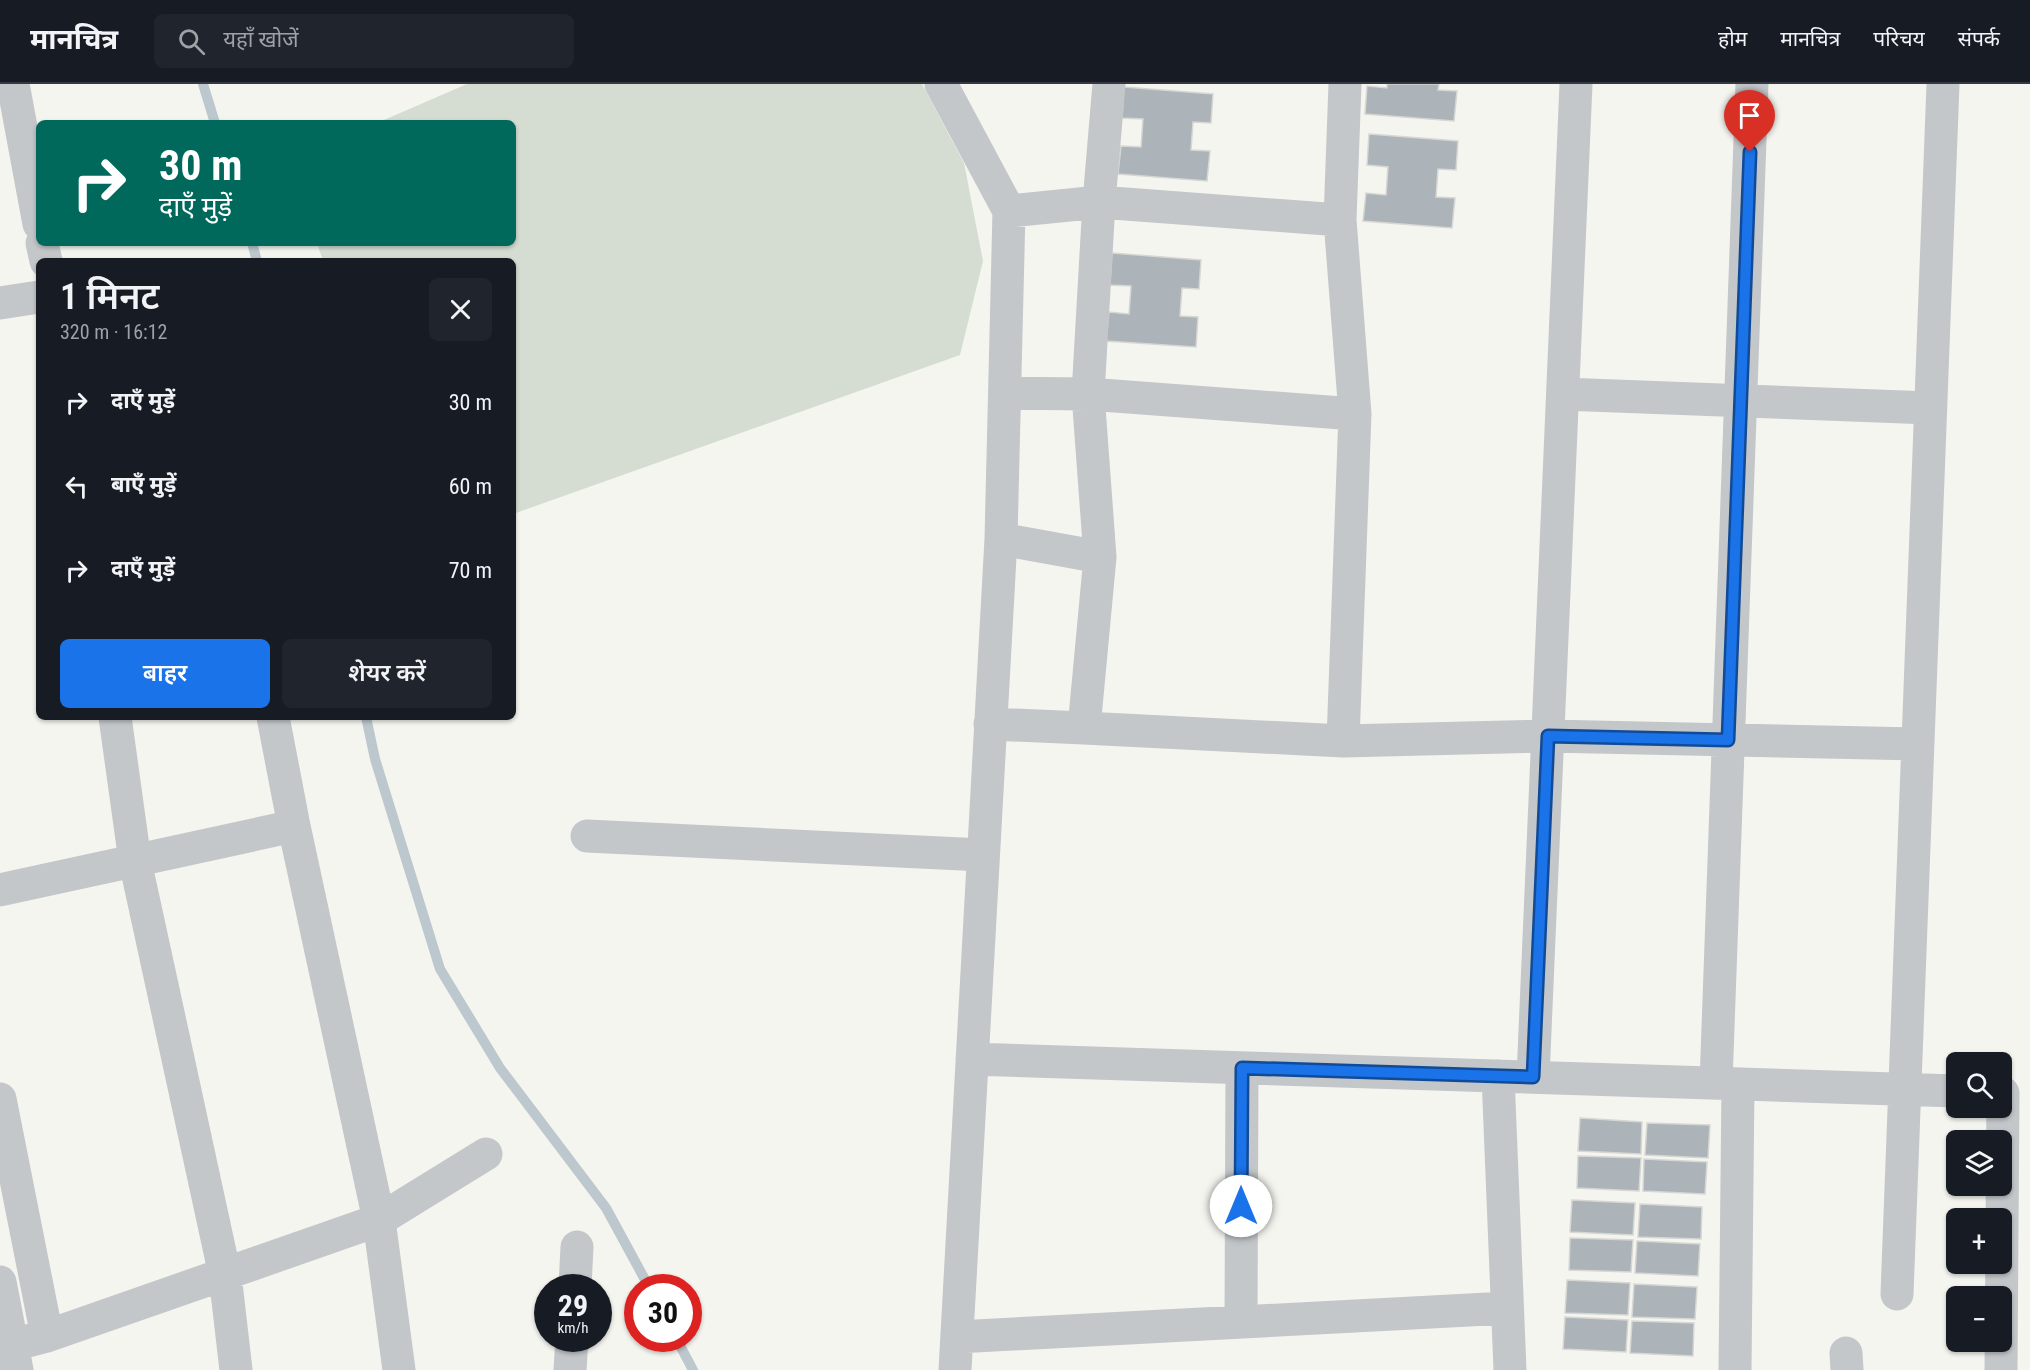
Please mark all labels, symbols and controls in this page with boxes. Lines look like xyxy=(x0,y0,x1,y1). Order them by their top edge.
search box xyxy=(154,14,574,68)
text: मानचित्र xyxy=(30,23,118,56)
icon: search xyxy=(175,25,208,58)
text: यहाँ खोजें xyxy=(223,27,298,52)
text: होम xyxy=(1718,27,1747,51)
text: मानचित्र xyxy=(1780,27,1840,51)
text: परिचय xyxy=(1873,27,1925,51)
text: संपर्क xyxy=(1958,27,2000,51)
pin xyxy=(1724,90,1775,152)
icon: arrive xyxy=(1733,99,1766,132)
text: 30 m xyxy=(159,141,242,190)
icon: right xyxy=(60,144,138,222)
text: दाएँ मुड़ें xyxy=(159,191,232,223)
text: 1 मिनट xyxy=(60,276,159,318)
button: close xyxy=(429,278,492,341)
text: 320 m · 16:12 xyxy=(60,320,167,344)
icon: right xyxy=(60,386,93,419)
text: दाएँ मुड़ें xyxy=(111,388,175,413)
text: 30 m xyxy=(449,390,492,415)
icon: left xyxy=(60,470,93,503)
text: बाएँ मुड़ें xyxy=(111,472,176,497)
text: 60 m xyxy=(449,474,492,499)
icon: right xyxy=(60,554,93,587)
text: दाएँ मुड़ें xyxy=(111,556,175,581)
text: 70 m xyxy=(449,558,492,583)
button: बाहर xyxy=(60,639,270,708)
button: शेयर करें xyxy=(282,639,492,708)
map controls xyxy=(1946,1052,2012,1352)
button: search xyxy=(1946,1052,2012,1118)
button: layers xyxy=(1946,1130,2012,1196)
position arrow xyxy=(1209,1174,1273,1238)
button: + xyxy=(1946,1208,2012,1274)
speed limit sign: 30 xyxy=(624,1274,702,1352)
button: − xyxy=(1946,1286,2012,1352)
text: 29 xyxy=(558,1288,588,1323)
text: km/h xyxy=(558,1319,588,1337)

